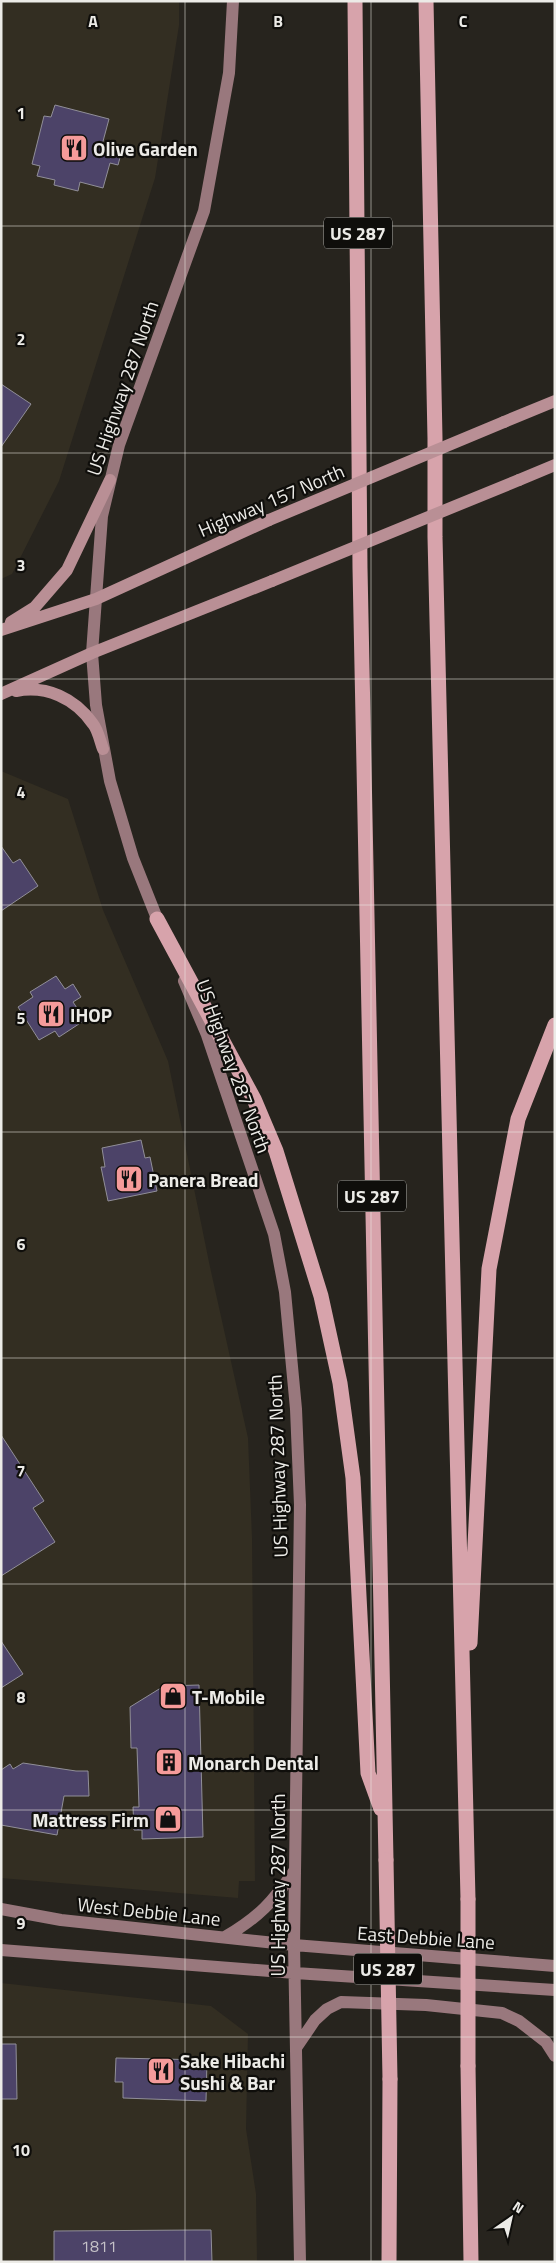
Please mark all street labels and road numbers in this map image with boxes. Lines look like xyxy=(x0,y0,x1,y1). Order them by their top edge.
road number: US 287 xyxy=(324,218,392,248)
street label: US Highway 287 North xyxy=(78,297,166,479)
street label: Highway 157 North xyxy=(193,456,349,544)
street label: US Highway 287 North xyxy=(189,975,279,1157)
road number: US 287 xyxy=(338,1180,406,1212)
street label: US Highway 287 North xyxy=(259,1374,295,1558)
street label: US Highway 287 North xyxy=(263,1793,292,1977)
street label: West Debbie Lane xyxy=(76,1889,222,1933)
street label: East Debbie Lane xyxy=(356,1918,496,1956)
road number: US 287 xyxy=(354,1954,422,1985)

